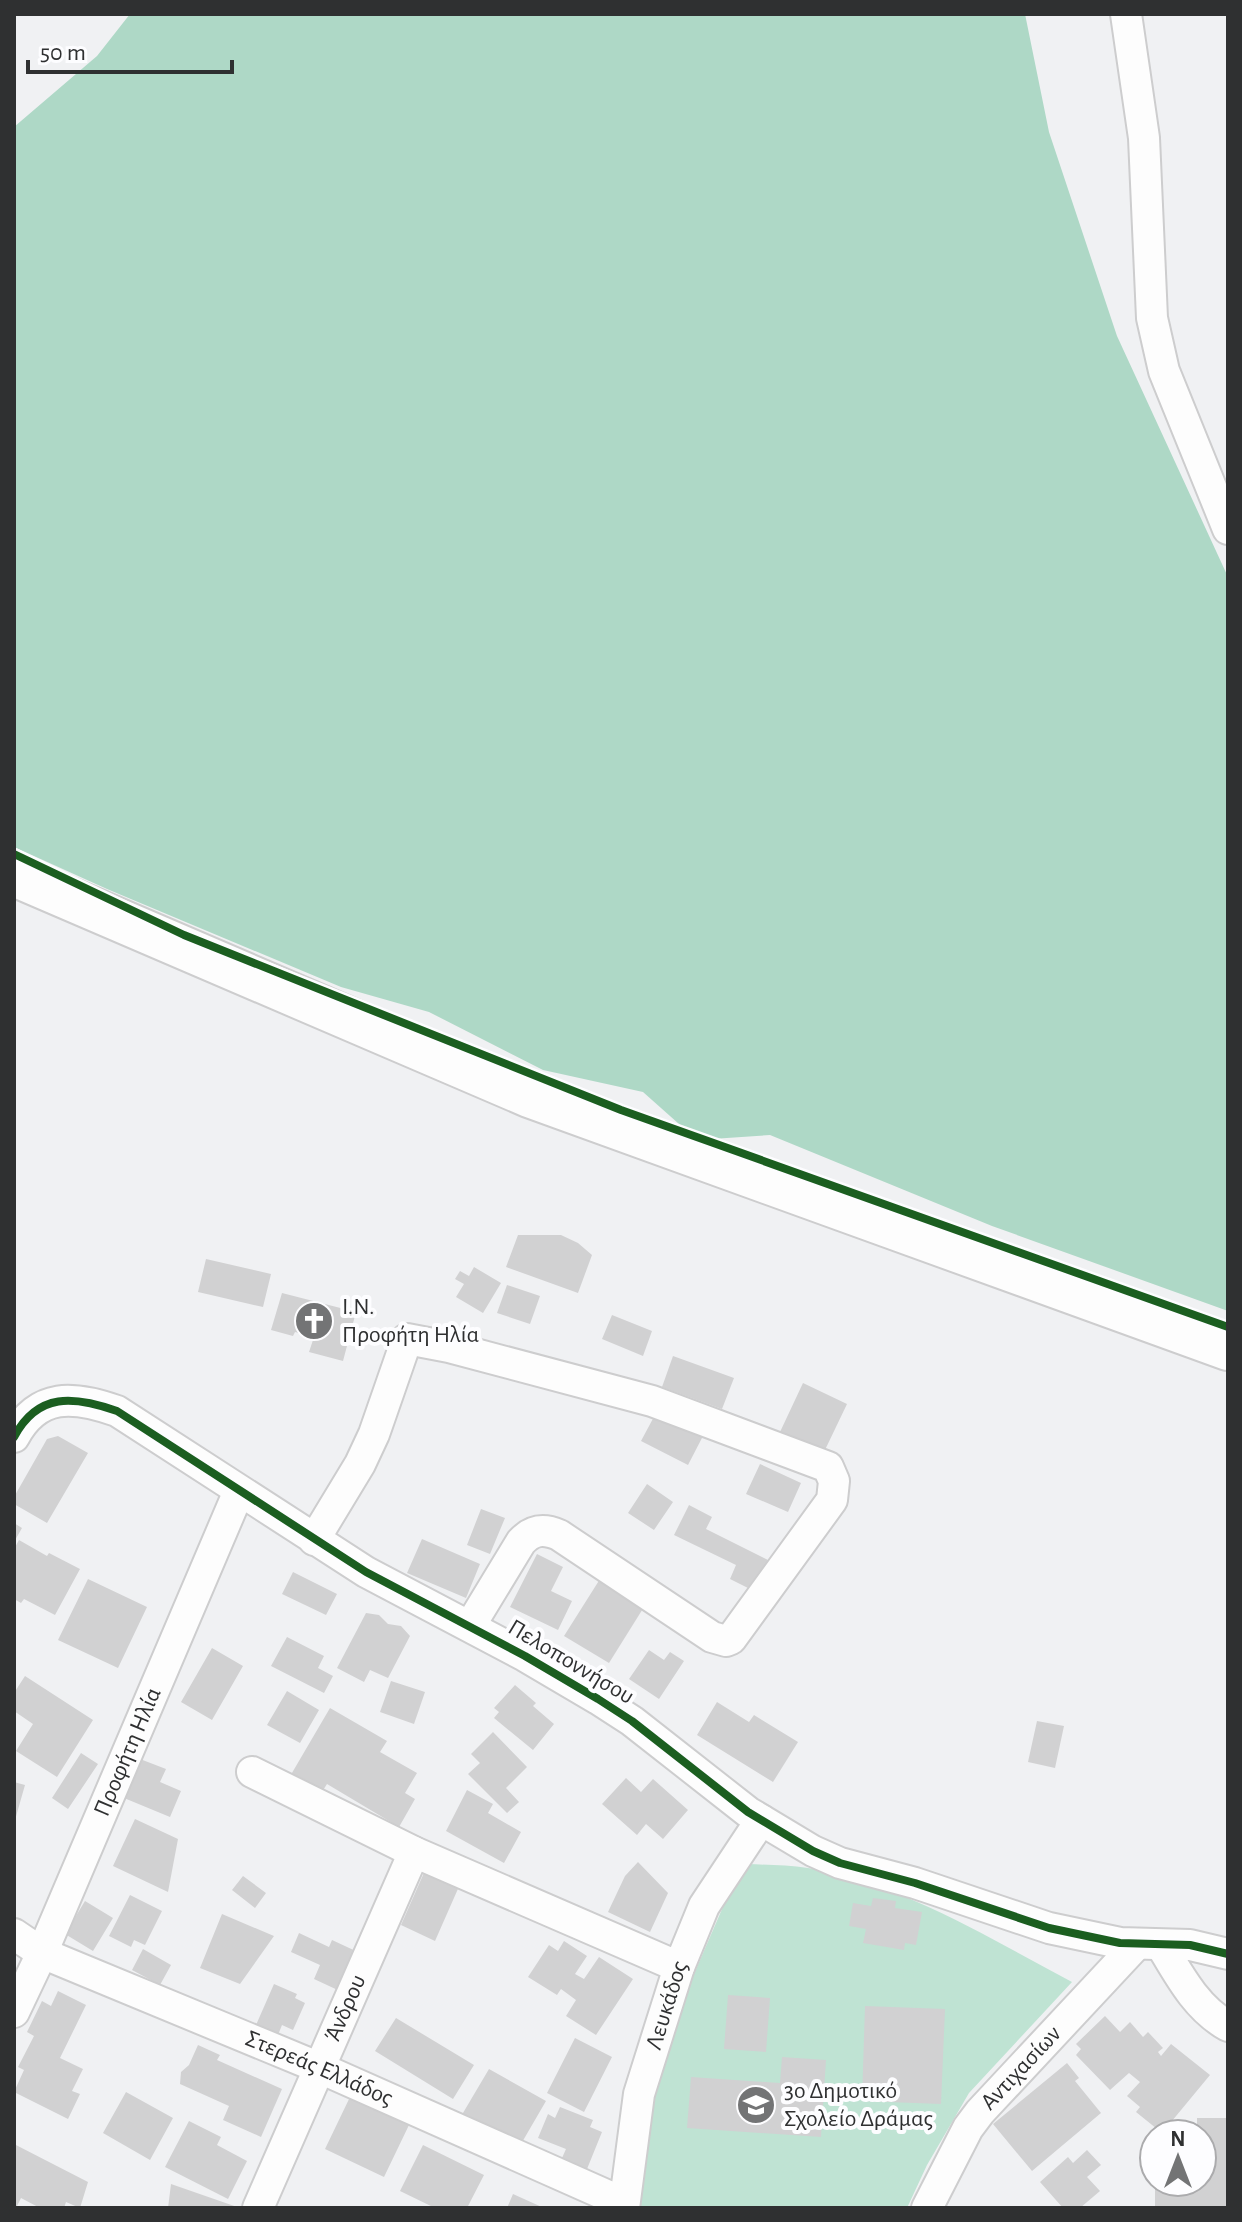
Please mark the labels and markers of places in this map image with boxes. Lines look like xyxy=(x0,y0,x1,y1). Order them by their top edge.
place label: Ι.Ν. Προφήτη Ηλία xyxy=(342,1295,479,1347)
church icon: Ι.Ν. Προφήτη Ηλία xyxy=(293,1300,335,1342)
place label: 3ο Δημοτικό Σχολείο Δράμας xyxy=(784,2079,933,2131)
school or university icon: 3ο Δημοτικό Σχολείο Δράμας xyxy=(735,2084,777,2126)

